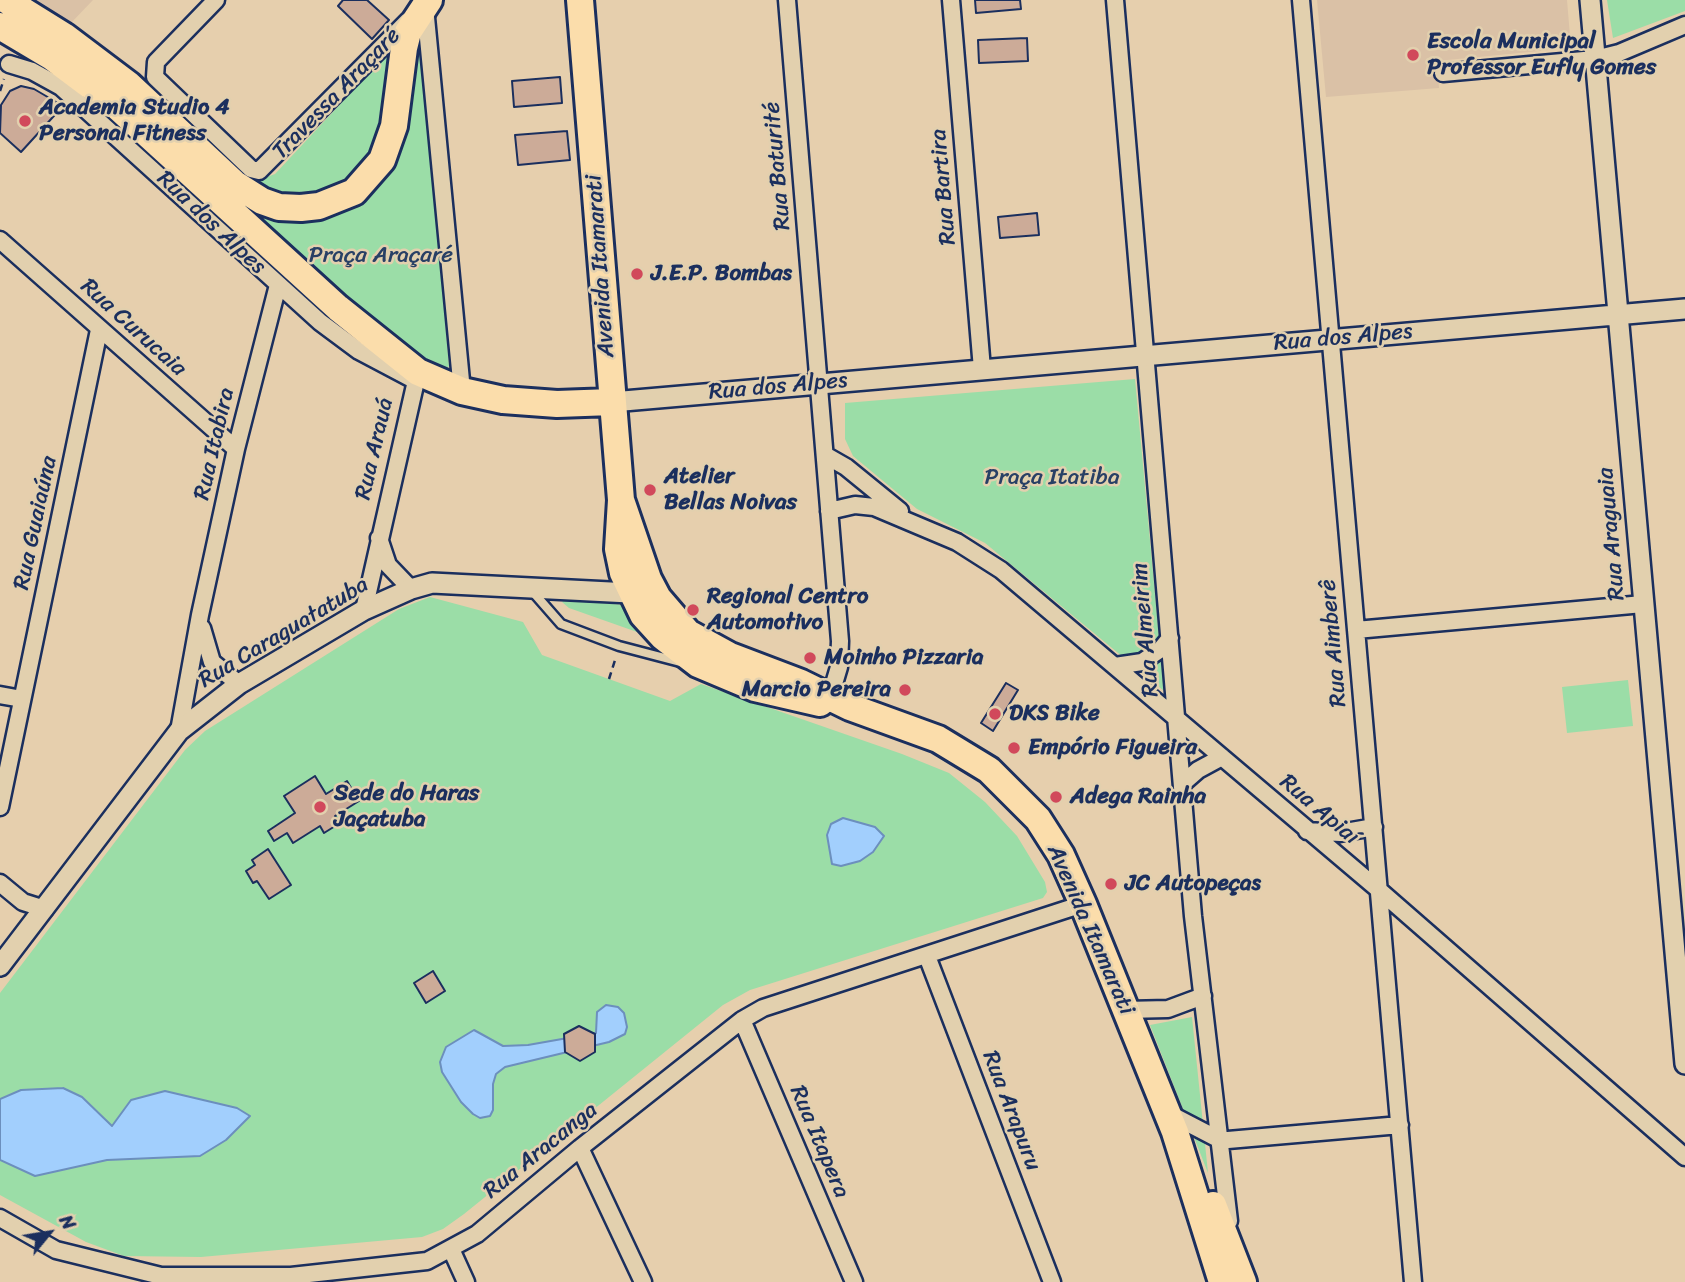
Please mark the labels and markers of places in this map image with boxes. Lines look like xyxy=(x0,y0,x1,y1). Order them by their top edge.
place label: Escola Municipal Professor Eufly Gomes xyxy=(1427,28,1656,82)
marker: Escola Municipal Professor Eufly Gomes xyxy=(1405,47,1421,63)
place label: Academia Studio 4 Personal Fitness xyxy=(39,94,230,148)
marker: Academia Studio 4 Personal Fitness xyxy=(17,113,33,129)
place label: J.E.P. Bombas xyxy=(651,260,792,288)
marker: J.E.P. Bombas xyxy=(629,266,645,282)
place label: Atelier Bellas Noivas xyxy=(664,463,797,517)
marker: Atelier Bellas Noivas xyxy=(642,482,658,498)
place label: Regional Centro Automotivo xyxy=(707,583,868,637)
marker: Regional Centro Automotivo xyxy=(685,602,701,618)
place label: Moinho Pizzaria xyxy=(824,644,984,672)
marker: Moinho Pizzaria xyxy=(802,650,818,666)
place label: Marcio Pereira xyxy=(742,676,891,704)
marker: Marcio Pereira xyxy=(897,682,913,698)
place label: DKS Bike xyxy=(1009,700,1100,728)
marker: DKS Bike xyxy=(987,706,1003,722)
place label: Empório Figueira xyxy=(1028,734,1197,762)
marker: Empório Figueira xyxy=(1006,740,1022,756)
place label: Sede do Haras Jaçatuba xyxy=(334,780,479,834)
place label: Adega Rainha xyxy=(1070,783,1206,811)
marker: Adega Rainha xyxy=(1048,789,1064,805)
marker: Sede do Haras Jaçatuba xyxy=(312,799,328,815)
place label: JC Autopeças xyxy=(1125,870,1261,898)
marker: JC Autopeças xyxy=(1103,876,1119,892)

